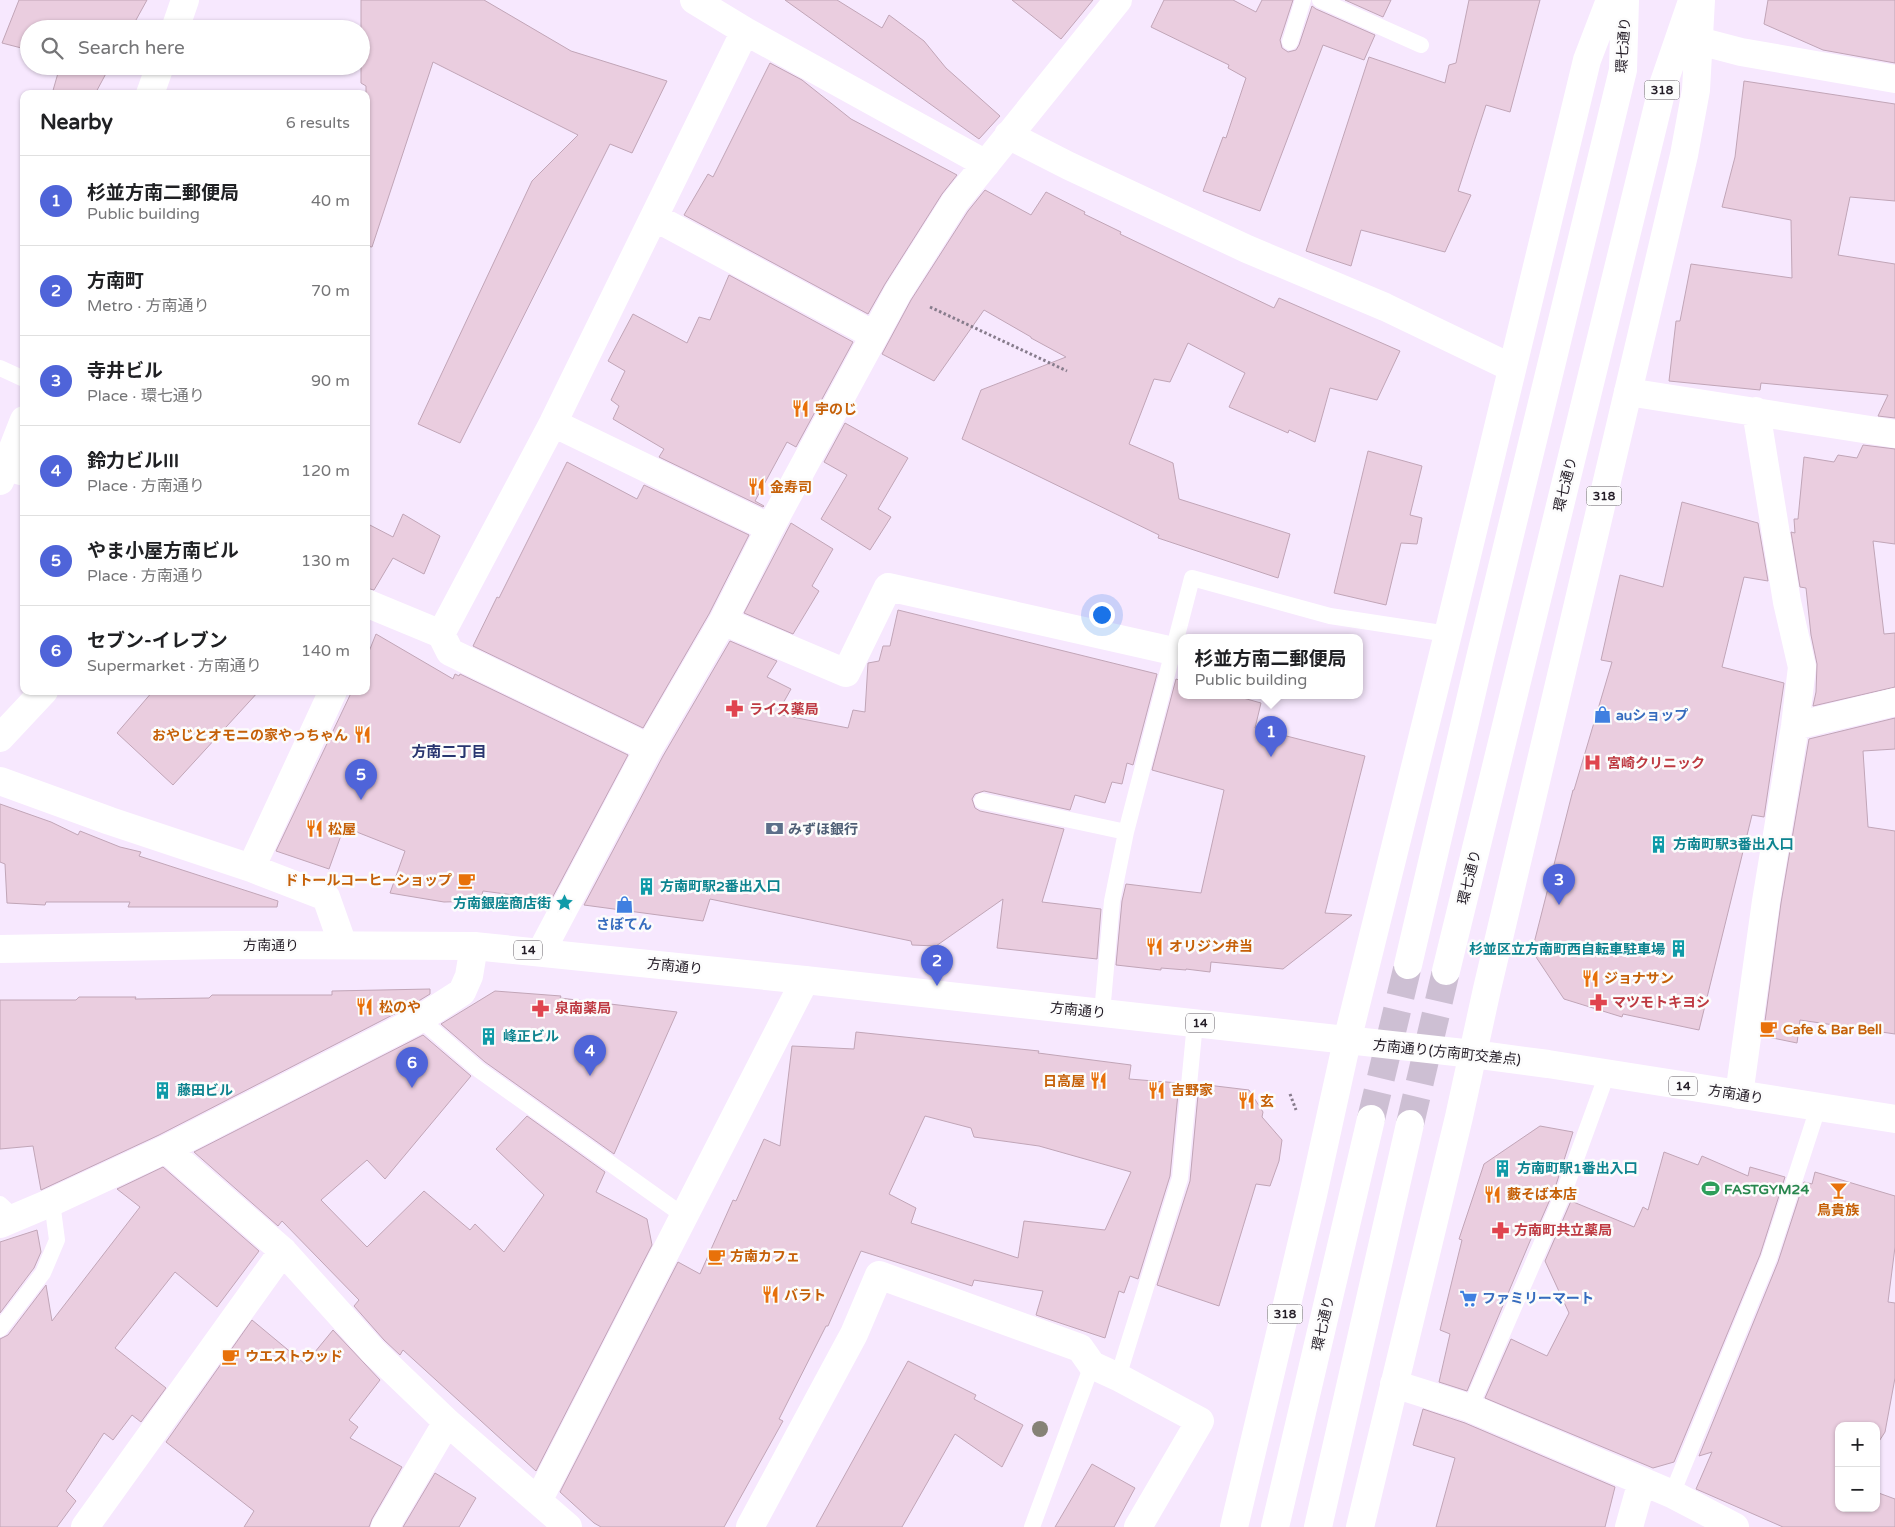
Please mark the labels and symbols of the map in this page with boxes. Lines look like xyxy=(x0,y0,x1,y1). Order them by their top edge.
street label: 環七通り xyxy=(1613,17,1634,74)
road number: 318 xyxy=(1644,80,1680,100)
restaurant icon: 宇のじ xyxy=(791,399,811,419)
place label: 宇のじ xyxy=(815,401,857,418)
street label: 環七通り xyxy=(1550,455,1581,513)
restaurant icon: 金寿司 xyxy=(746,477,766,497)
place label: 金寿司 xyxy=(770,479,812,496)
road number: 318 xyxy=(1586,486,1622,506)
your location xyxy=(1089,602,1115,628)
pharmacy icon: ライス薬局 xyxy=(725,699,745,719)
place label: ライス薬局 xyxy=(749,701,819,718)
shop icon: auショップ xyxy=(1592,705,1612,725)
place label: auショップ xyxy=(1616,707,1688,724)
pin: 1 xyxy=(1255,716,1287,757)
restaurant icon: おやじとオモニの家やっちゃん xyxy=(352,725,372,745)
place label: おやじとオモニの家やっちゃん xyxy=(152,727,348,744)
district label: 方南二丁目 xyxy=(411,743,487,761)
hospital icon: 宮崎クリニック xyxy=(1583,753,1603,773)
place label: 宮崎クリニック xyxy=(1607,755,1705,772)
pin: 5 xyxy=(345,759,377,800)
restaurant icon: 松屋 xyxy=(304,819,324,839)
bank icon: みずほ銀行 xyxy=(764,819,784,839)
place label: 松屋 xyxy=(328,821,356,838)
place label: みずほ銀行 xyxy=(788,821,858,838)
building icon: 方南町駅3番出入口 xyxy=(1649,834,1669,854)
place label: 方南町駅3番出入口 xyxy=(1673,836,1794,853)
street label: 環七通り xyxy=(1454,848,1485,906)
pin: 3 xyxy=(1543,864,1575,905)
cafe icon: ドトールコーヒーショップ xyxy=(456,870,476,890)
place label: ドトールコーヒーショップ xyxy=(285,872,452,889)
building icon: 方南町駅2番出入口 xyxy=(636,876,656,896)
place label: 方南町駅2番出入口 xyxy=(660,878,781,895)
place icon: 方南銀座商店街 xyxy=(555,893,575,913)
shop icon: さぼてん xyxy=(614,894,634,914)
place label: 方南銀座商店街 xyxy=(453,895,551,912)
place label: さぼてん xyxy=(596,916,652,933)
restaurant icon: オリジン弁当 xyxy=(1145,936,1165,956)
street label: 方南通り xyxy=(243,937,299,954)
place label: オリジン弁当 xyxy=(1169,938,1253,955)
building icon: 杉並区立方南町西自転車駐車場 xyxy=(1669,939,1689,959)
road number: 14 xyxy=(514,940,542,960)
place label: 杉並区立方南町西自転車駐車場 xyxy=(1469,941,1665,958)
pin: 2 xyxy=(921,945,953,986)
street label: 方南通り xyxy=(646,955,704,978)
restaurant icon: ジョナサン xyxy=(1580,968,1600,988)
place label: ジョナサン xyxy=(1604,970,1674,987)
pharmacy icon: マツモトキヨシ xyxy=(1588,992,1608,1012)
place label: マツモトキヨシ xyxy=(1612,994,1710,1011)
restaurant icon: 松のや xyxy=(355,997,375,1017)
pharmacy icon: 泉南薬局 xyxy=(531,998,551,1018)
place label: 松のや xyxy=(379,999,421,1016)
street label: 方南通り xyxy=(1049,999,1107,1022)
place label: 泉南薬局 xyxy=(555,1000,611,1017)
road number: 14 xyxy=(1186,1014,1214,1032)
cafe icon: Cafe & Bar Bell xyxy=(1759,1019,1779,1039)
place label: Cafe & Bar Bell xyxy=(1783,1021,1882,1038)
building icon: 峰正ビル xyxy=(479,1026,499,1046)
place label: 峰正ビル xyxy=(503,1028,559,1045)
pin: 4 xyxy=(574,1035,606,1076)
street label: 方南通り(方南町交差点) xyxy=(1372,1036,1522,1069)
pin: 6 xyxy=(396,1047,428,1088)
restaurant icon: 日高屋 xyxy=(1089,1071,1109,1091)
place label: 日高屋 xyxy=(1043,1073,1085,1090)
road number: 14 xyxy=(1669,1076,1697,1096)
building icon: 藤田ビル xyxy=(153,1080,173,1100)
restaurant icon: 吉野家 xyxy=(1147,1080,1167,1100)
place label: 藤田ビル xyxy=(177,1082,233,1099)
place label: 吉野家 xyxy=(1171,1082,1213,1099)
street label: 方南通り xyxy=(1707,1082,1765,1107)
restaurant icon: 玄 xyxy=(1236,1091,1256,1111)
place label: 玄 xyxy=(1260,1093,1274,1110)
building icon: 方南町駅1番出入口 xyxy=(1493,1158,1513,1178)
place label: 方南町駅1番出入口 xyxy=(1517,1160,1638,1177)
sports icon: FASTGYM24 xyxy=(1700,1179,1720,1199)
bar icon: 鳥貴族 xyxy=(1828,1180,1848,1200)
place label: FASTGYM24 xyxy=(1724,1181,1809,1198)
restaurant icon: 藪そば本店 xyxy=(1483,1184,1503,1204)
place label: 藪そば本店 xyxy=(1507,1186,1577,1203)
place label: 鳥貴族 xyxy=(1817,1202,1860,1219)
pharmacy icon: 方南町共立薬局 xyxy=(1490,1220,1510,1240)
place label: 方南町共立薬局 xyxy=(1514,1222,1612,1239)
cafe icon: 方南カフェ xyxy=(706,1246,726,1266)
place label: 方南カフェ xyxy=(730,1248,800,1265)
restaurant icon: バラト xyxy=(760,1285,780,1305)
place label: バラト xyxy=(784,1287,826,1304)
supermarket icon: ファミリーマート xyxy=(1458,1288,1478,1308)
place label: ファミリーマート xyxy=(1482,1290,1594,1307)
street label: 環七通り xyxy=(1309,1294,1338,1352)
road number: 318 xyxy=(1268,1305,1302,1324)
cafe icon: ウエストウッド xyxy=(221,1346,241,1366)
place label: ウエストウッド xyxy=(245,1348,343,1365)

